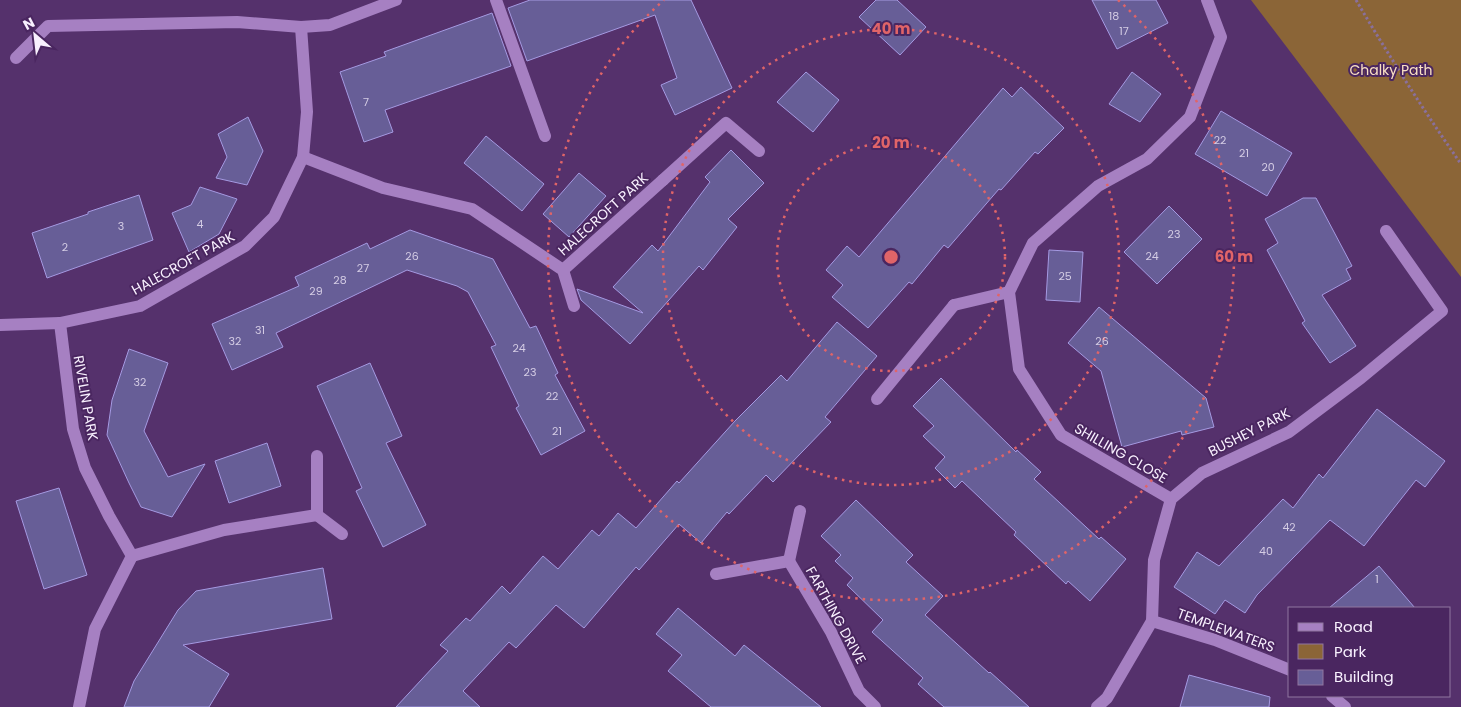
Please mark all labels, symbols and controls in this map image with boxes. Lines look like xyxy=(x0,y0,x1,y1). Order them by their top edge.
house number: 18 xyxy=(1109,8,1119,24)
north arrow xyxy=(10,10,60,60)
text: N xyxy=(20,12,38,35)
text: 40 m xyxy=(871,18,911,39)
house number: 17 xyxy=(1119,23,1129,39)
park label: Chalky Path xyxy=(1349,60,1433,80)
house number: 7 xyxy=(363,94,369,110)
text: 20 m xyxy=(872,132,910,153)
house number: 22 xyxy=(1214,132,1226,148)
house number: 21 xyxy=(1239,145,1249,161)
house number: 20 xyxy=(1261,159,1275,175)
street label: HALECROFT PARK xyxy=(553,168,653,260)
house number: 4 xyxy=(197,216,204,232)
house number: 3 xyxy=(118,218,124,234)
street label: HALECROFT PARK xyxy=(128,226,239,300)
house number: 23 xyxy=(1168,226,1180,242)
house number: 2 xyxy=(62,239,68,255)
text: 60 m xyxy=(1215,246,1253,267)
house number: 26 xyxy=(405,248,419,264)
centre of rings xyxy=(882,248,900,266)
house number: 24 xyxy=(1145,248,1159,264)
house number: 27 xyxy=(357,260,369,276)
house number: 25 xyxy=(1058,268,1072,284)
house number: 28 xyxy=(333,272,347,288)
house number: 29 xyxy=(309,283,323,299)
house number: 31 xyxy=(255,322,265,338)
house number: 32 xyxy=(229,333,241,349)
house number: 26 xyxy=(1095,333,1109,349)
house number: 24 xyxy=(512,340,526,356)
street label: RIVELIN PARK xyxy=(69,354,103,443)
house number: 23 xyxy=(524,364,536,380)
house number: 32 xyxy=(134,374,146,390)
house number: 22 xyxy=(546,388,558,404)
street label: BUSHEY PARK xyxy=(1205,403,1294,461)
street label: SHILLING CLOSE xyxy=(1071,418,1171,488)
house number: 21 xyxy=(552,423,562,439)
house number: 42 xyxy=(1282,519,1296,535)
house number: 40 xyxy=(1259,543,1273,559)
street label: FARTHING DRIVE xyxy=(801,563,871,667)
house number: 1 xyxy=(1375,571,1379,587)
street label: TEMPLEWATERS xyxy=(1174,603,1278,657)
legend xyxy=(1288,607,1451,697)
text: Road xyxy=(1334,616,1373,637)
text: Park xyxy=(1334,641,1366,662)
text: Building xyxy=(1334,666,1394,687)

